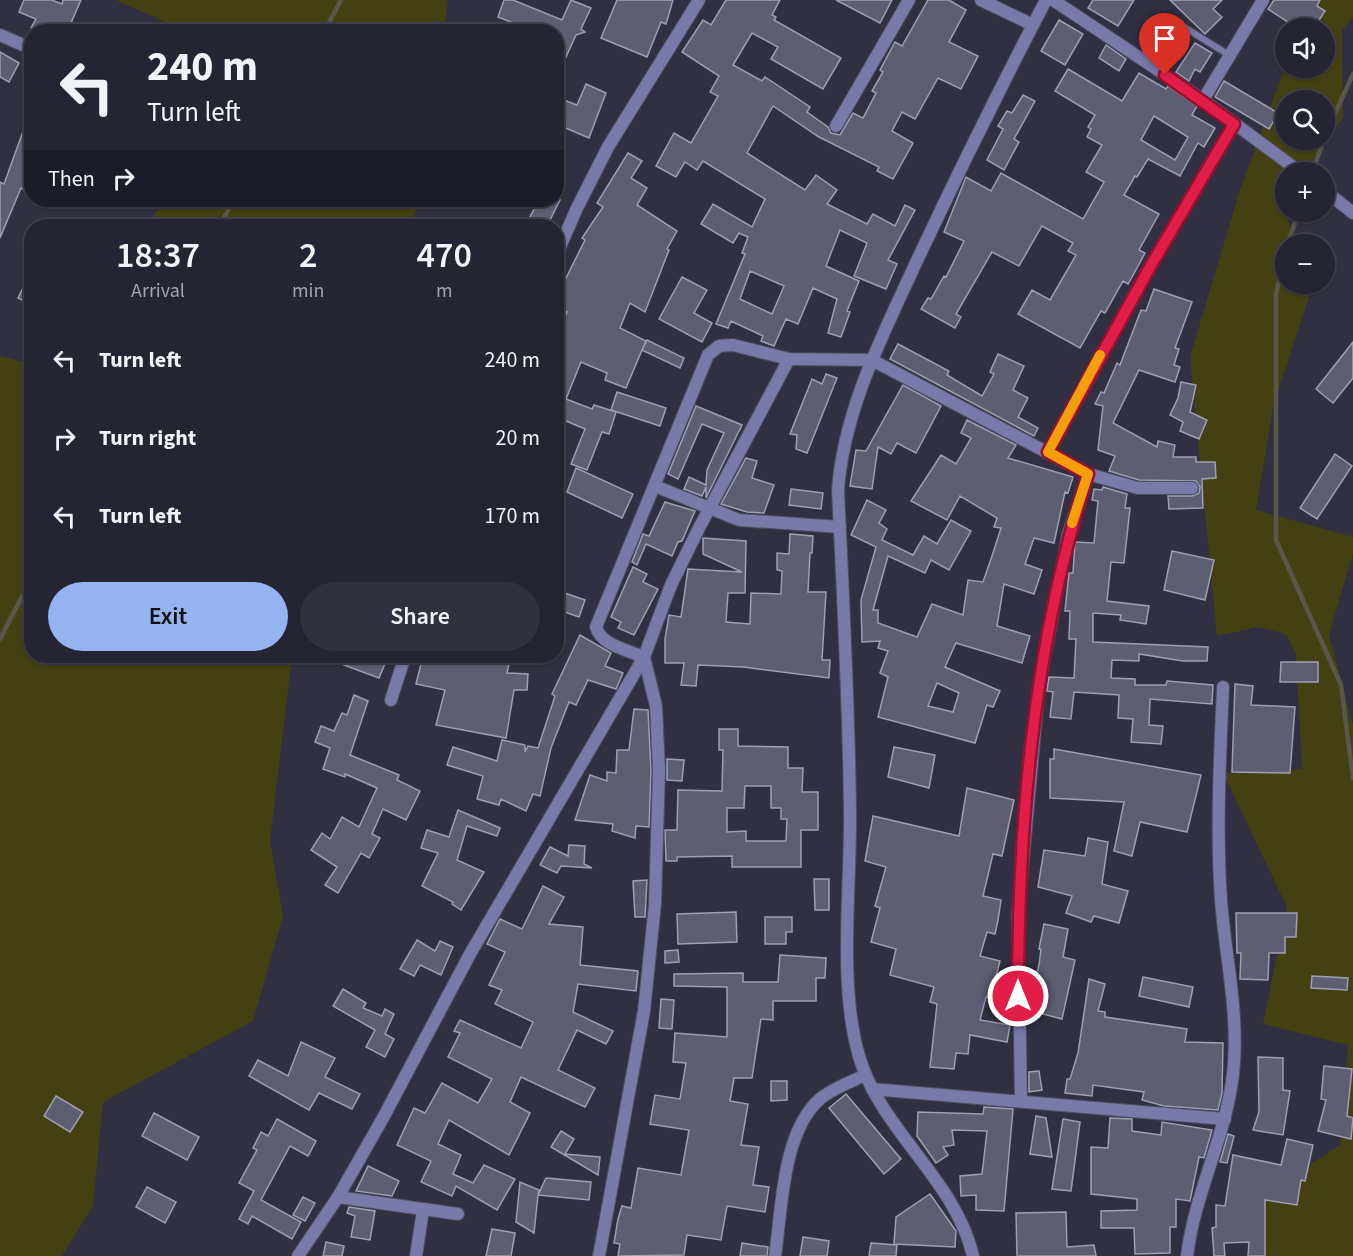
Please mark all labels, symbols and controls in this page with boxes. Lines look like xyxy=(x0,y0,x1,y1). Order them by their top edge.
pin xyxy=(1139,13,1190,75)
map controls xyxy=(1275,18,1335,294)
button: sound xyxy=(1275,18,1335,78)
icon: arrive xyxy=(1148,22,1181,55)
text: 240 m xyxy=(147,37,258,97)
icon: left xyxy=(48,48,126,126)
button: search xyxy=(1275,90,1335,150)
text: Turn left xyxy=(147,93,241,132)
icon: right xyxy=(107,162,140,195)
button: + xyxy=(1275,162,1335,222)
text: Then xyxy=(48,163,95,195)
text: 18:37 xyxy=(116,230,200,281)
text: 2 xyxy=(299,230,317,281)
text: 470 xyxy=(416,230,472,281)
button: − xyxy=(1275,234,1335,294)
text: Arrival xyxy=(131,277,185,305)
text: min xyxy=(292,277,324,305)
text: m xyxy=(436,277,452,305)
icon: left xyxy=(48,344,81,377)
text: Turn left xyxy=(99,344,181,376)
text: 240 m xyxy=(485,344,540,376)
icon: right xyxy=(48,422,81,455)
text: Turn right xyxy=(99,422,196,454)
text: 20 m xyxy=(495,422,540,454)
icon: left xyxy=(48,500,81,533)
text: Turn left xyxy=(99,500,181,532)
text: 170 m xyxy=(485,500,540,532)
button: Exit xyxy=(48,582,288,651)
button: Share xyxy=(300,582,540,651)
position arrow xyxy=(986,964,1050,1028)

